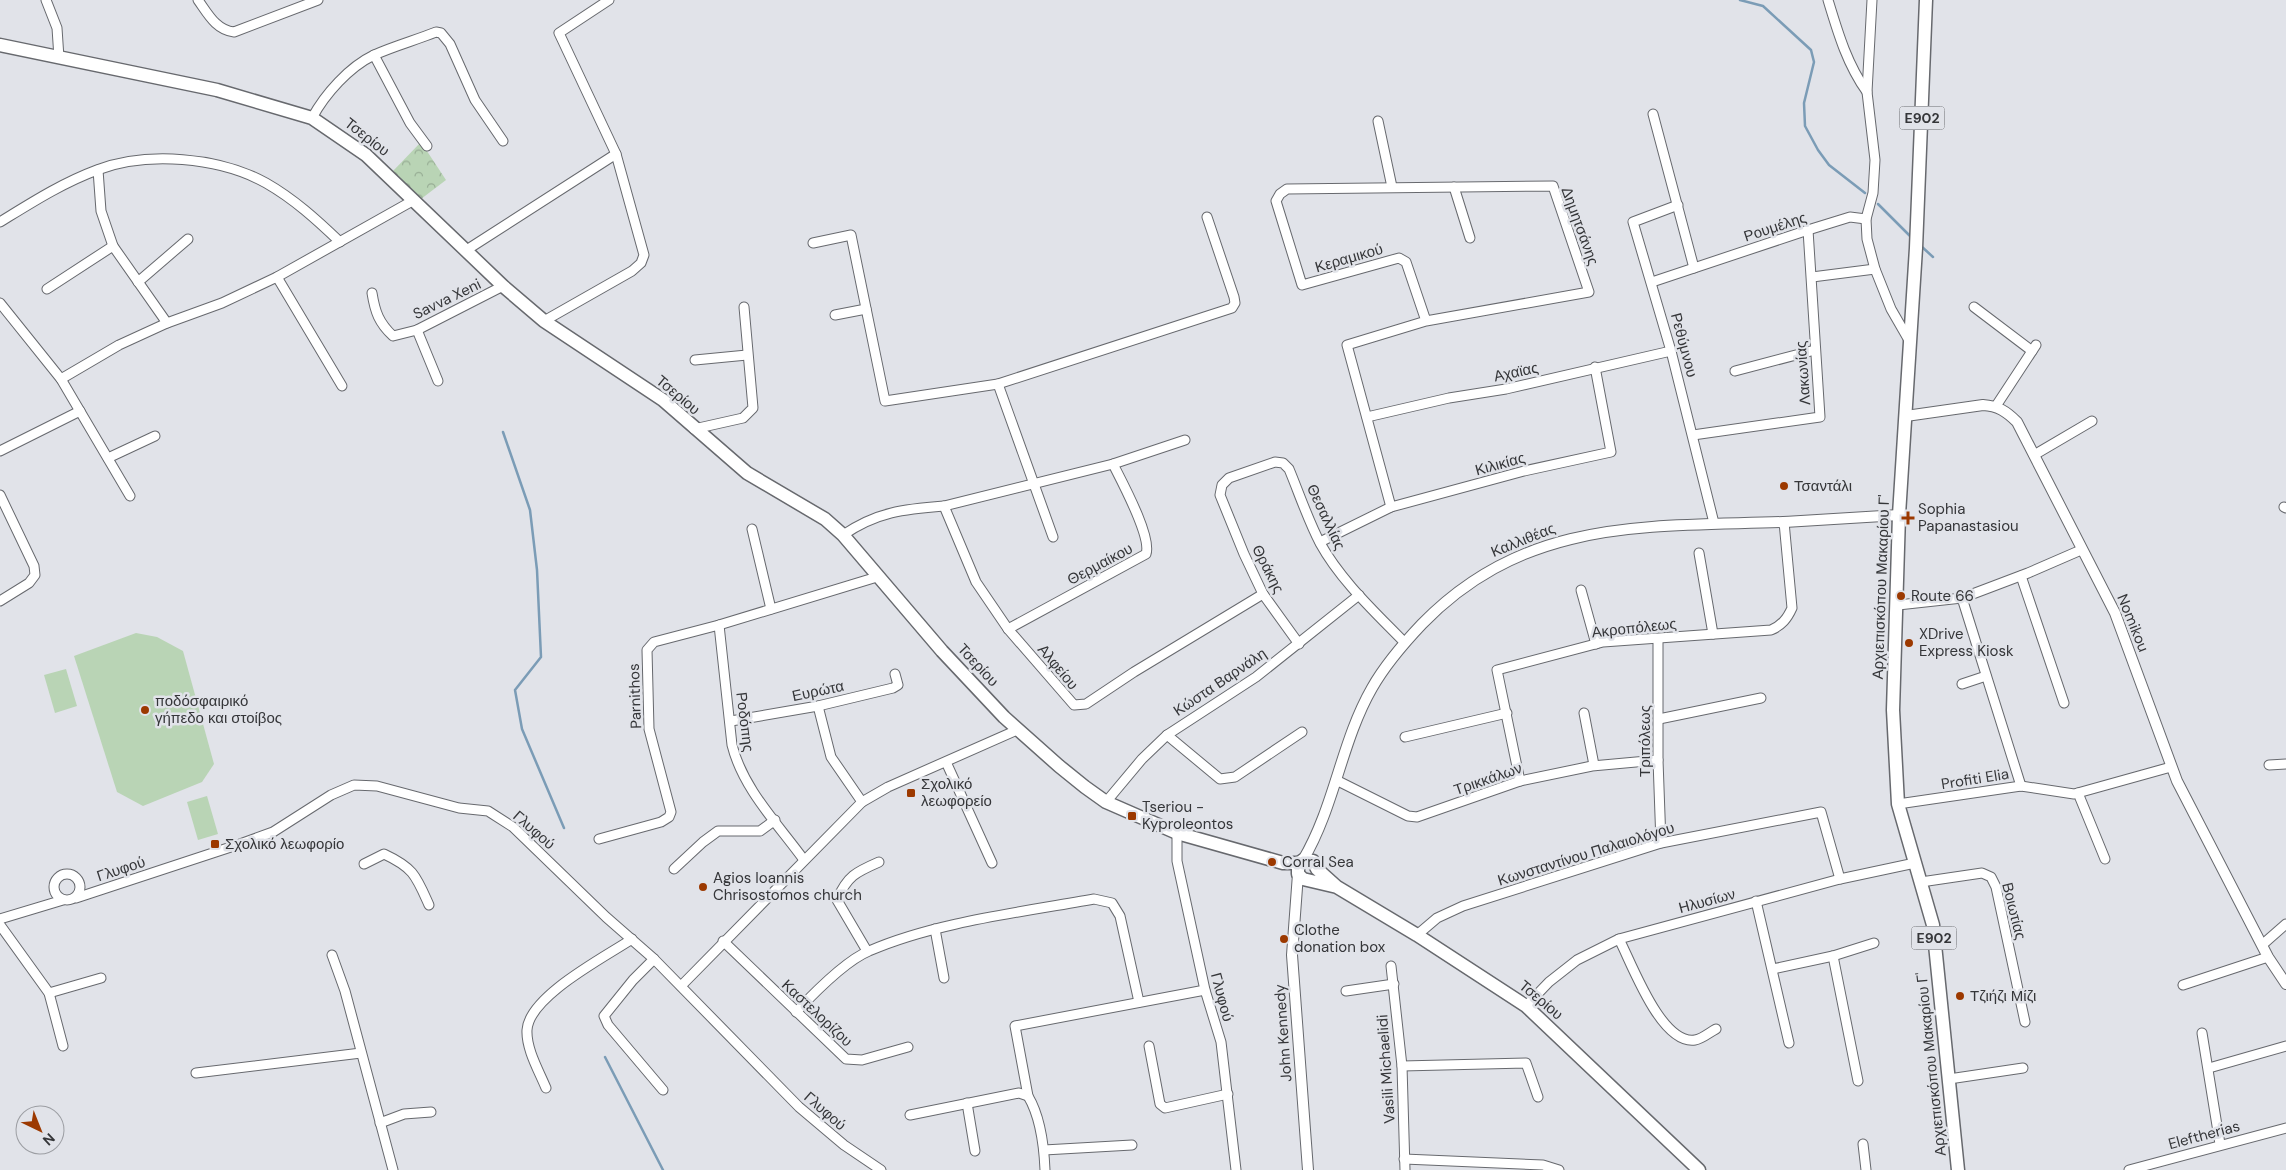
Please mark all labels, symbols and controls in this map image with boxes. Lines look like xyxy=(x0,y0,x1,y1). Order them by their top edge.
road number: E902 xyxy=(1900,106,1944,130)
street label: Τσερίου xyxy=(340,113,394,161)
street label: Δημητσάνης xyxy=(1557,184,1603,268)
street label: Ρουμέλης xyxy=(1741,207,1809,247)
street label: Κεραμικού xyxy=(1313,239,1385,277)
street label: Savva Xeni xyxy=(410,274,484,324)
street label: Ρεθύμνου xyxy=(1666,311,1702,379)
street label: Λακωνίας xyxy=(1791,340,1815,406)
street label: Αχαϊας xyxy=(1492,358,1540,386)
street label: Τσερίου xyxy=(652,371,704,419)
street label: Κιλικίας xyxy=(1473,448,1527,480)
place label: Τσαντάλι xyxy=(1794,476,1852,496)
marker: Τσαντάλι xyxy=(1778,480,1790,492)
street label: Θεσαλλίας xyxy=(1302,481,1350,553)
street label: Αρχιεπισκόπου Μακαρίου Γ' xyxy=(1868,494,1894,680)
place label: Sophia Papanastasiou xyxy=(1918,499,2019,536)
marker: Sophia Papanastasiou xyxy=(1902,512,1914,524)
street label: Καλλιθέας xyxy=(1488,518,1558,562)
street label: Θερμαίκου xyxy=(1064,538,1136,590)
street label: Θράκης xyxy=(1247,541,1289,597)
place label: Route 66 xyxy=(1911,586,1974,606)
marker: Route 66 xyxy=(1895,590,1907,602)
street label: Nomikou xyxy=(2112,591,2154,655)
street label: Ακροπόλεως xyxy=(1591,614,1677,642)
place label: XDrive Express Kiosk xyxy=(1919,624,2014,661)
marker: XDrive Express Kiosk xyxy=(1903,637,1915,649)
street label: Τσερίου xyxy=(953,639,1003,691)
street label: Αλφείου xyxy=(1033,640,1083,694)
street label: Κώστα Βαρνάλη xyxy=(1169,643,1271,721)
street label: Parnithos xyxy=(624,663,646,729)
street label: Ευρώτα xyxy=(790,676,846,706)
place label: ποδόσφαιρικό γήπεδο και στοίβος xyxy=(155,691,282,728)
street label: Ροδόπης xyxy=(731,691,759,753)
marker: ποδόσφαιρικό γήπεδο και στοίβος xyxy=(139,704,151,716)
street label: Τριπόλεως xyxy=(1635,705,1655,777)
street label: Τρικκάλων xyxy=(1451,758,1525,800)
street label: Profiti Elia xyxy=(1940,764,2010,794)
place label: Σχολικό λεωφορείο xyxy=(921,774,992,811)
marker: Σχολικό λεωφορείο xyxy=(905,787,917,799)
place label: Tseriou - Kyproleontos xyxy=(1142,797,1233,834)
street label: Γλυφού xyxy=(509,806,559,854)
marker: Tseriou - Kyproleontos xyxy=(1126,810,1138,822)
street label: Κωνσταντίνου Παλαιολόγου xyxy=(1495,818,1677,890)
place label: Σχολικό λεωφορίο xyxy=(225,834,344,854)
marker: Σχολικό λεωφορίο xyxy=(209,838,221,850)
street label: Γλυφού xyxy=(94,852,148,886)
place label: Corral Sea xyxy=(1282,852,1354,872)
marker: Corral Sea xyxy=(1266,856,1278,868)
place label: Agios Ioannis Chrisostomos church xyxy=(713,868,862,905)
street label: Βοιωτίας xyxy=(1997,880,2031,942)
marker: Agios Ioannis Chrisostomos church xyxy=(697,881,709,893)
street label: Ηλυσίων xyxy=(1676,884,1738,918)
place label: Clothe donation box xyxy=(1294,920,1386,957)
road number: E902 xyxy=(1912,926,1956,950)
marker: Clothe donation box xyxy=(1278,933,1290,945)
street label: Γλυφού xyxy=(1206,970,1238,1024)
street label: Αρχιεπισκόπου Μακαρίου Γ' xyxy=(1911,971,1951,1157)
street label: Καστελορίζου xyxy=(777,975,857,1051)
street label: Τσερίου xyxy=(1515,976,1567,1024)
street label: John Kennedy xyxy=(1270,983,1296,1083)
place label: Τζιήζι Μίζι xyxy=(1970,986,2036,1006)
marker: Τζιήζι Μίζι xyxy=(1954,990,1966,1002)
street label: Vasili Michaelidi xyxy=(1372,1014,1400,1124)
street label: Γλυφού xyxy=(800,1087,850,1135)
north arrow xyxy=(15,1105,65,1155)
street label: Eleftherias xyxy=(2166,1116,2242,1154)
text: N xyxy=(39,1129,59,1150)

